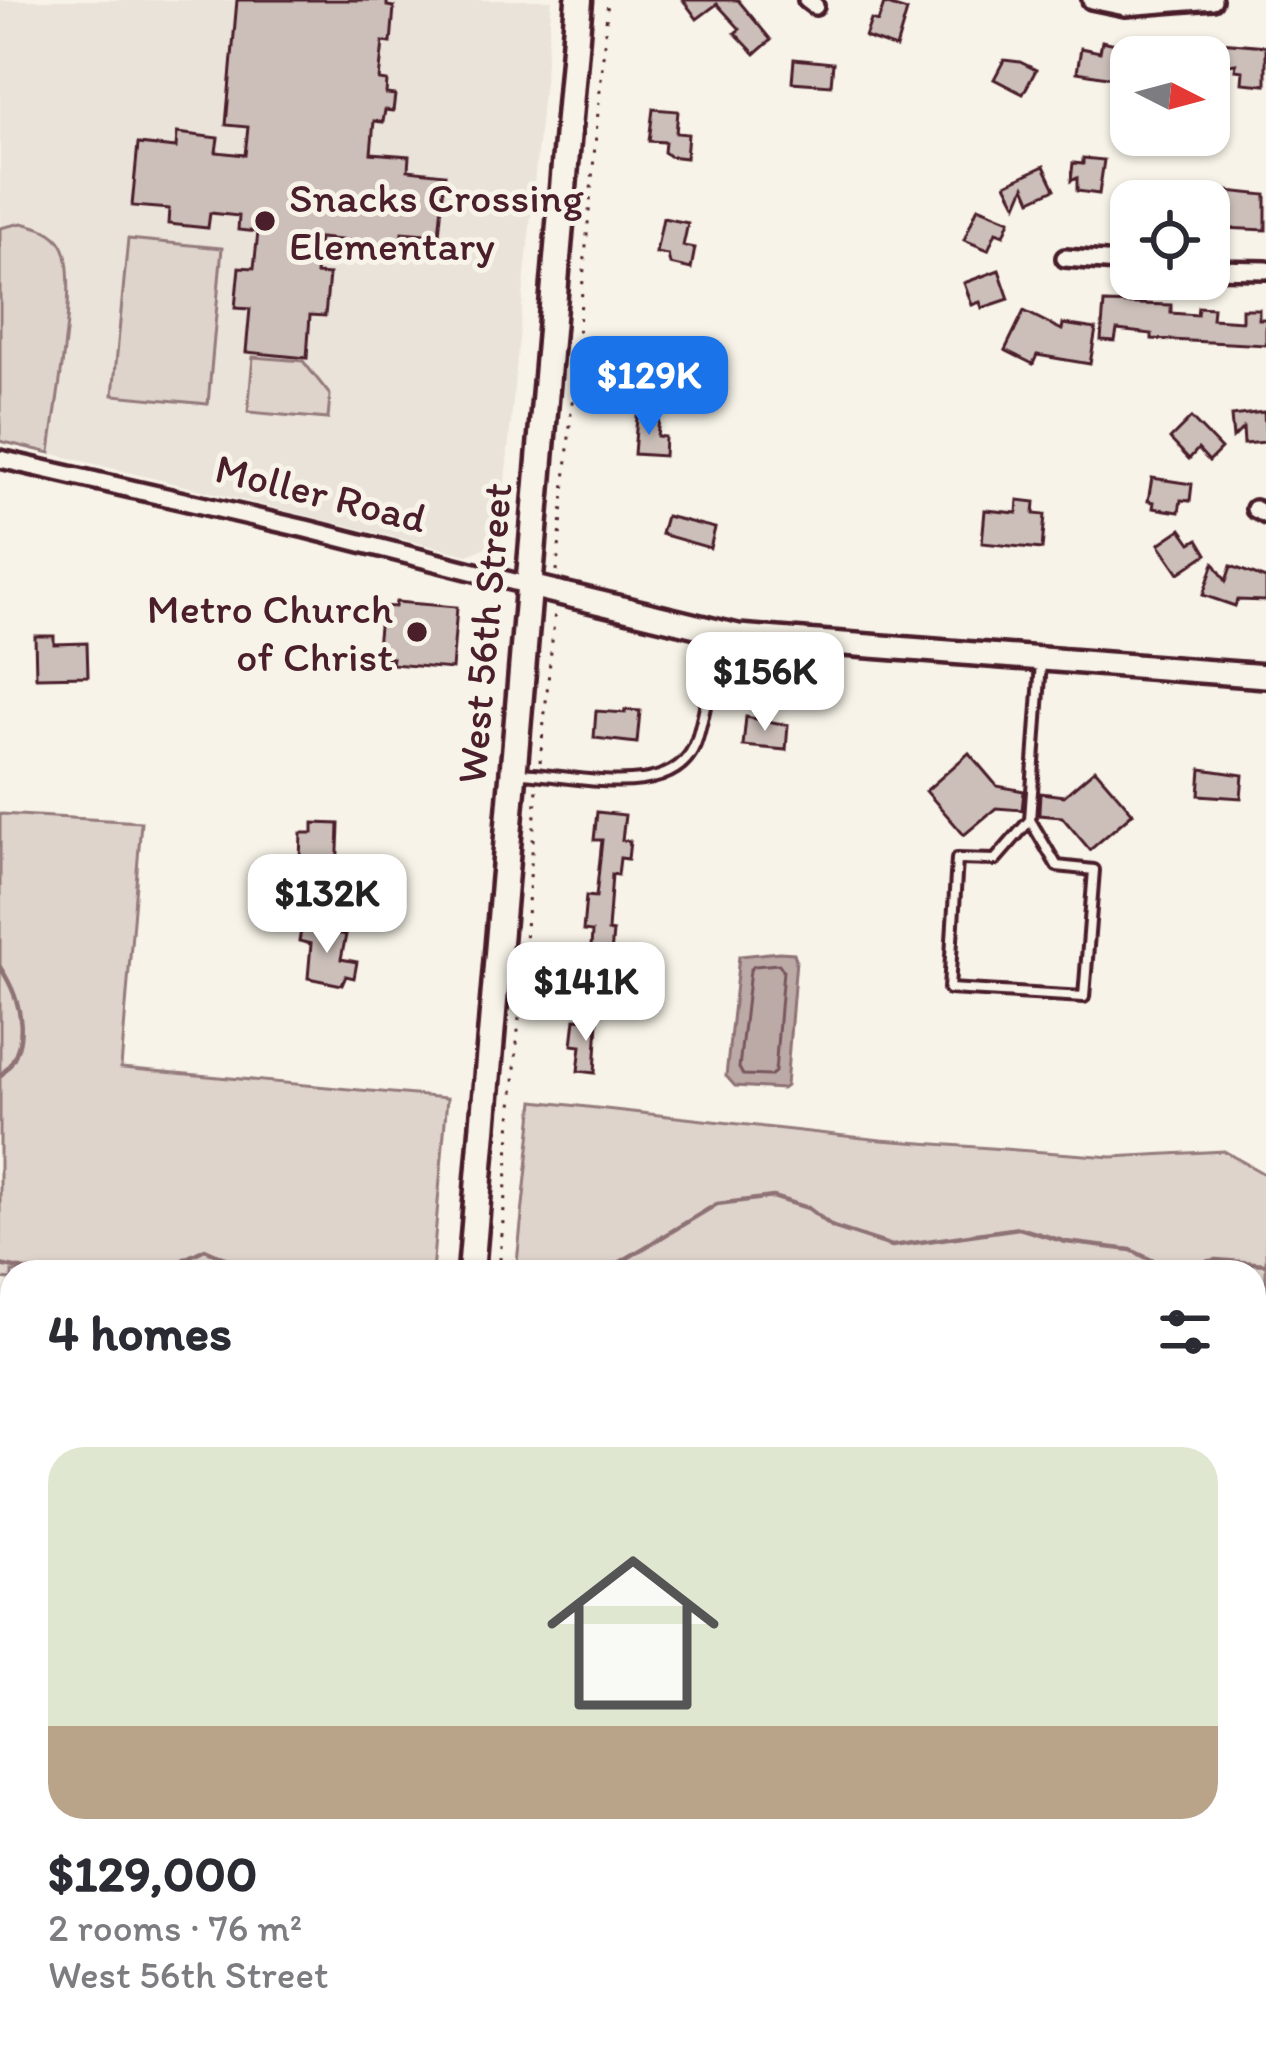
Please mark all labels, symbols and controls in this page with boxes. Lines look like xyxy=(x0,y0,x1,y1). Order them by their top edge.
north arrow xyxy=(1110,36,1230,156)
map controls xyxy=(1110,36,1230,300)
place label: Snacks Crossing Elementary xyxy=(289,172,584,271)
button: locate xyxy=(1110,180,1230,300)
marker: Snacks Crossing Elementary xyxy=(252,208,278,234)
pin: $129K xyxy=(565,336,733,438)
text: $129K xyxy=(597,351,701,398)
street label: Moller Road xyxy=(210,442,432,544)
street label: West 56th Street xyxy=(445,480,523,786)
place label: Metro Church of Christ xyxy=(147,583,393,682)
marker: Metro Church of Christ xyxy=(404,619,430,645)
pin: $156K xyxy=(681,632,849,734)
text: $156K xyxy=(713,647,817,694)
pin: $132K xyxy=(243,854,411,956)
text: $132K xyxy=(275,869,379,916)
pin: $141K xyxy=(502,942,670,1044)
text: $141K xyxy=(534,957,638,1004)
icon: filters xyxy=(1152,1299,1218,1365)
text: 4 homes xyxy=(48,1302,232,1363)
icon: home xyxy=(525,1525,741,1741)
text: $129,000 xyxy=(48,1843,257,1904)
text: 2 rooms · 76 m² xyxy=(48,1904,302,1951)
text: West 56th Street xyxy=(48,1951,329,1998)

